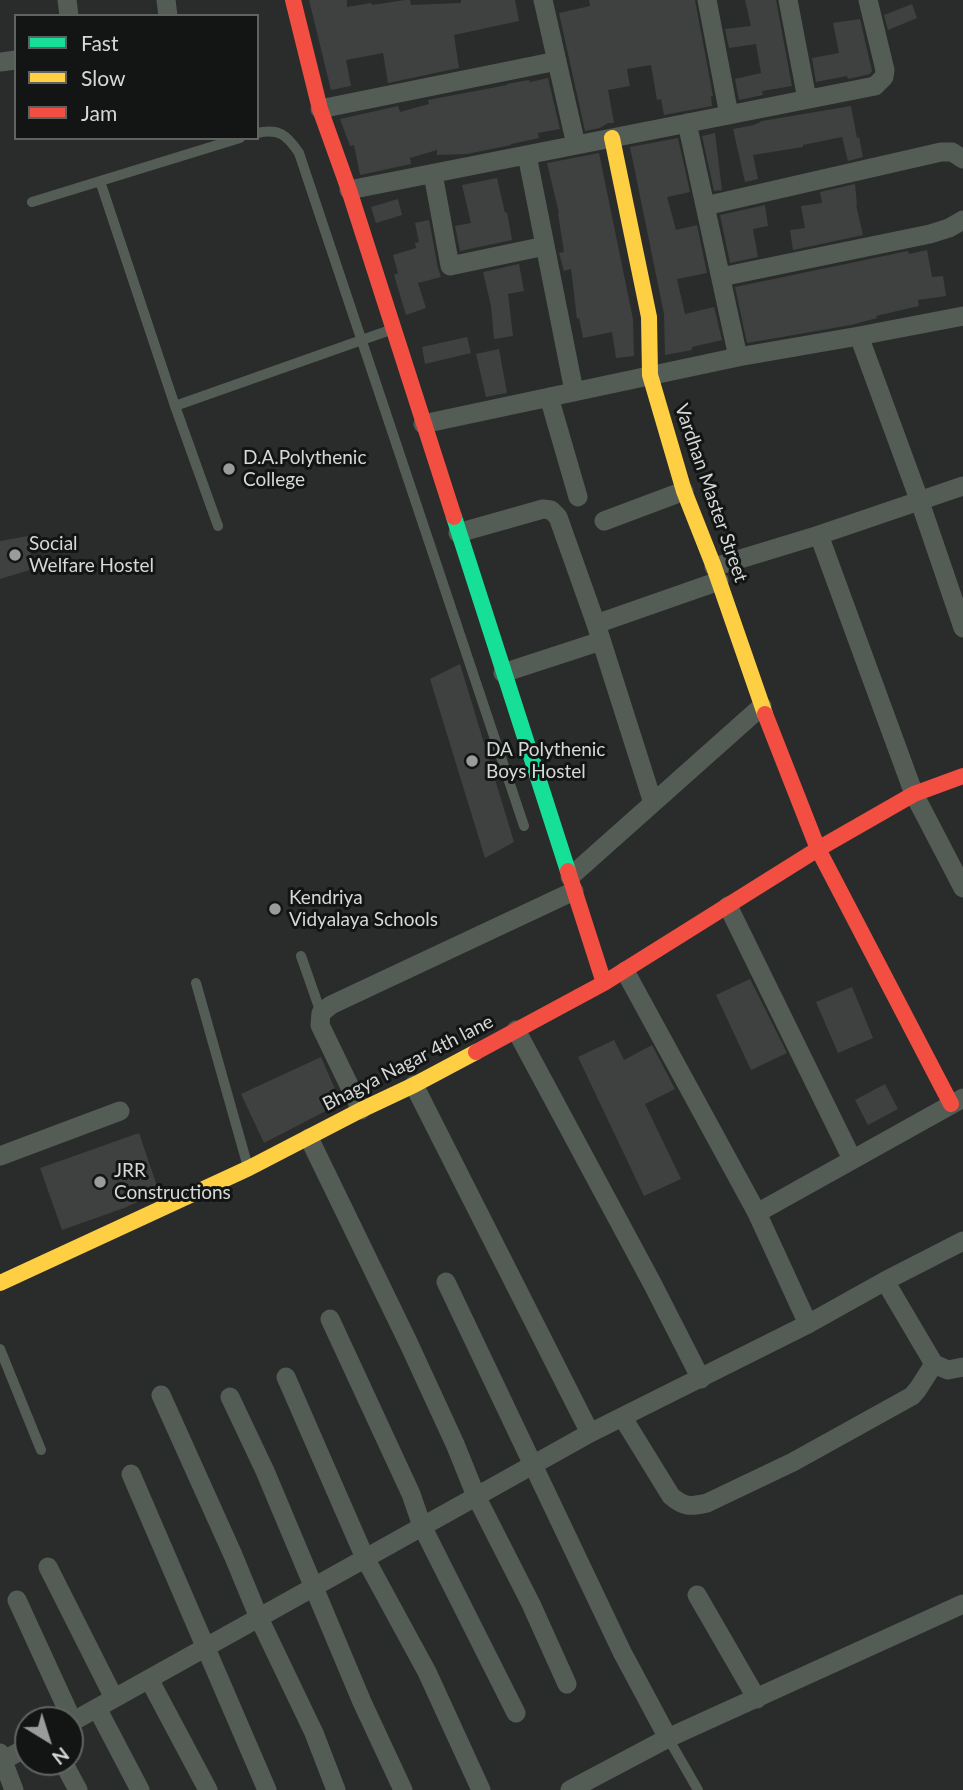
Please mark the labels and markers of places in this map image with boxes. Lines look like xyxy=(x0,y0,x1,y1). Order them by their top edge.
place label: D.A.Polythenic College xyxy=(243,447,366,491)
marker: D.A.Polythenic College xyxy=(221,461,237,477)
place label: Social Welfare Hostel xyxy=(29,533,154,577)
marker: Social Welfare Hostel xyxy=(7,547,23,563)
place label: DA Polythenic Boys Hostel xyxy=(486,739,605,783)
marker: DA Polythenic Boys Hostel xyxy=(464,753,480,769)
place label: Kendriya Vidyalaya Schools xyxy=(289,887,438,931)
marker: Kendriya Vidyalaya Schools xyxy=(267,901,283,917)
place label: JRR Constructions xyxy=(114,1160,231,1204)
marker: JRR Constructions xyxy=(92,1174,108,1190)

